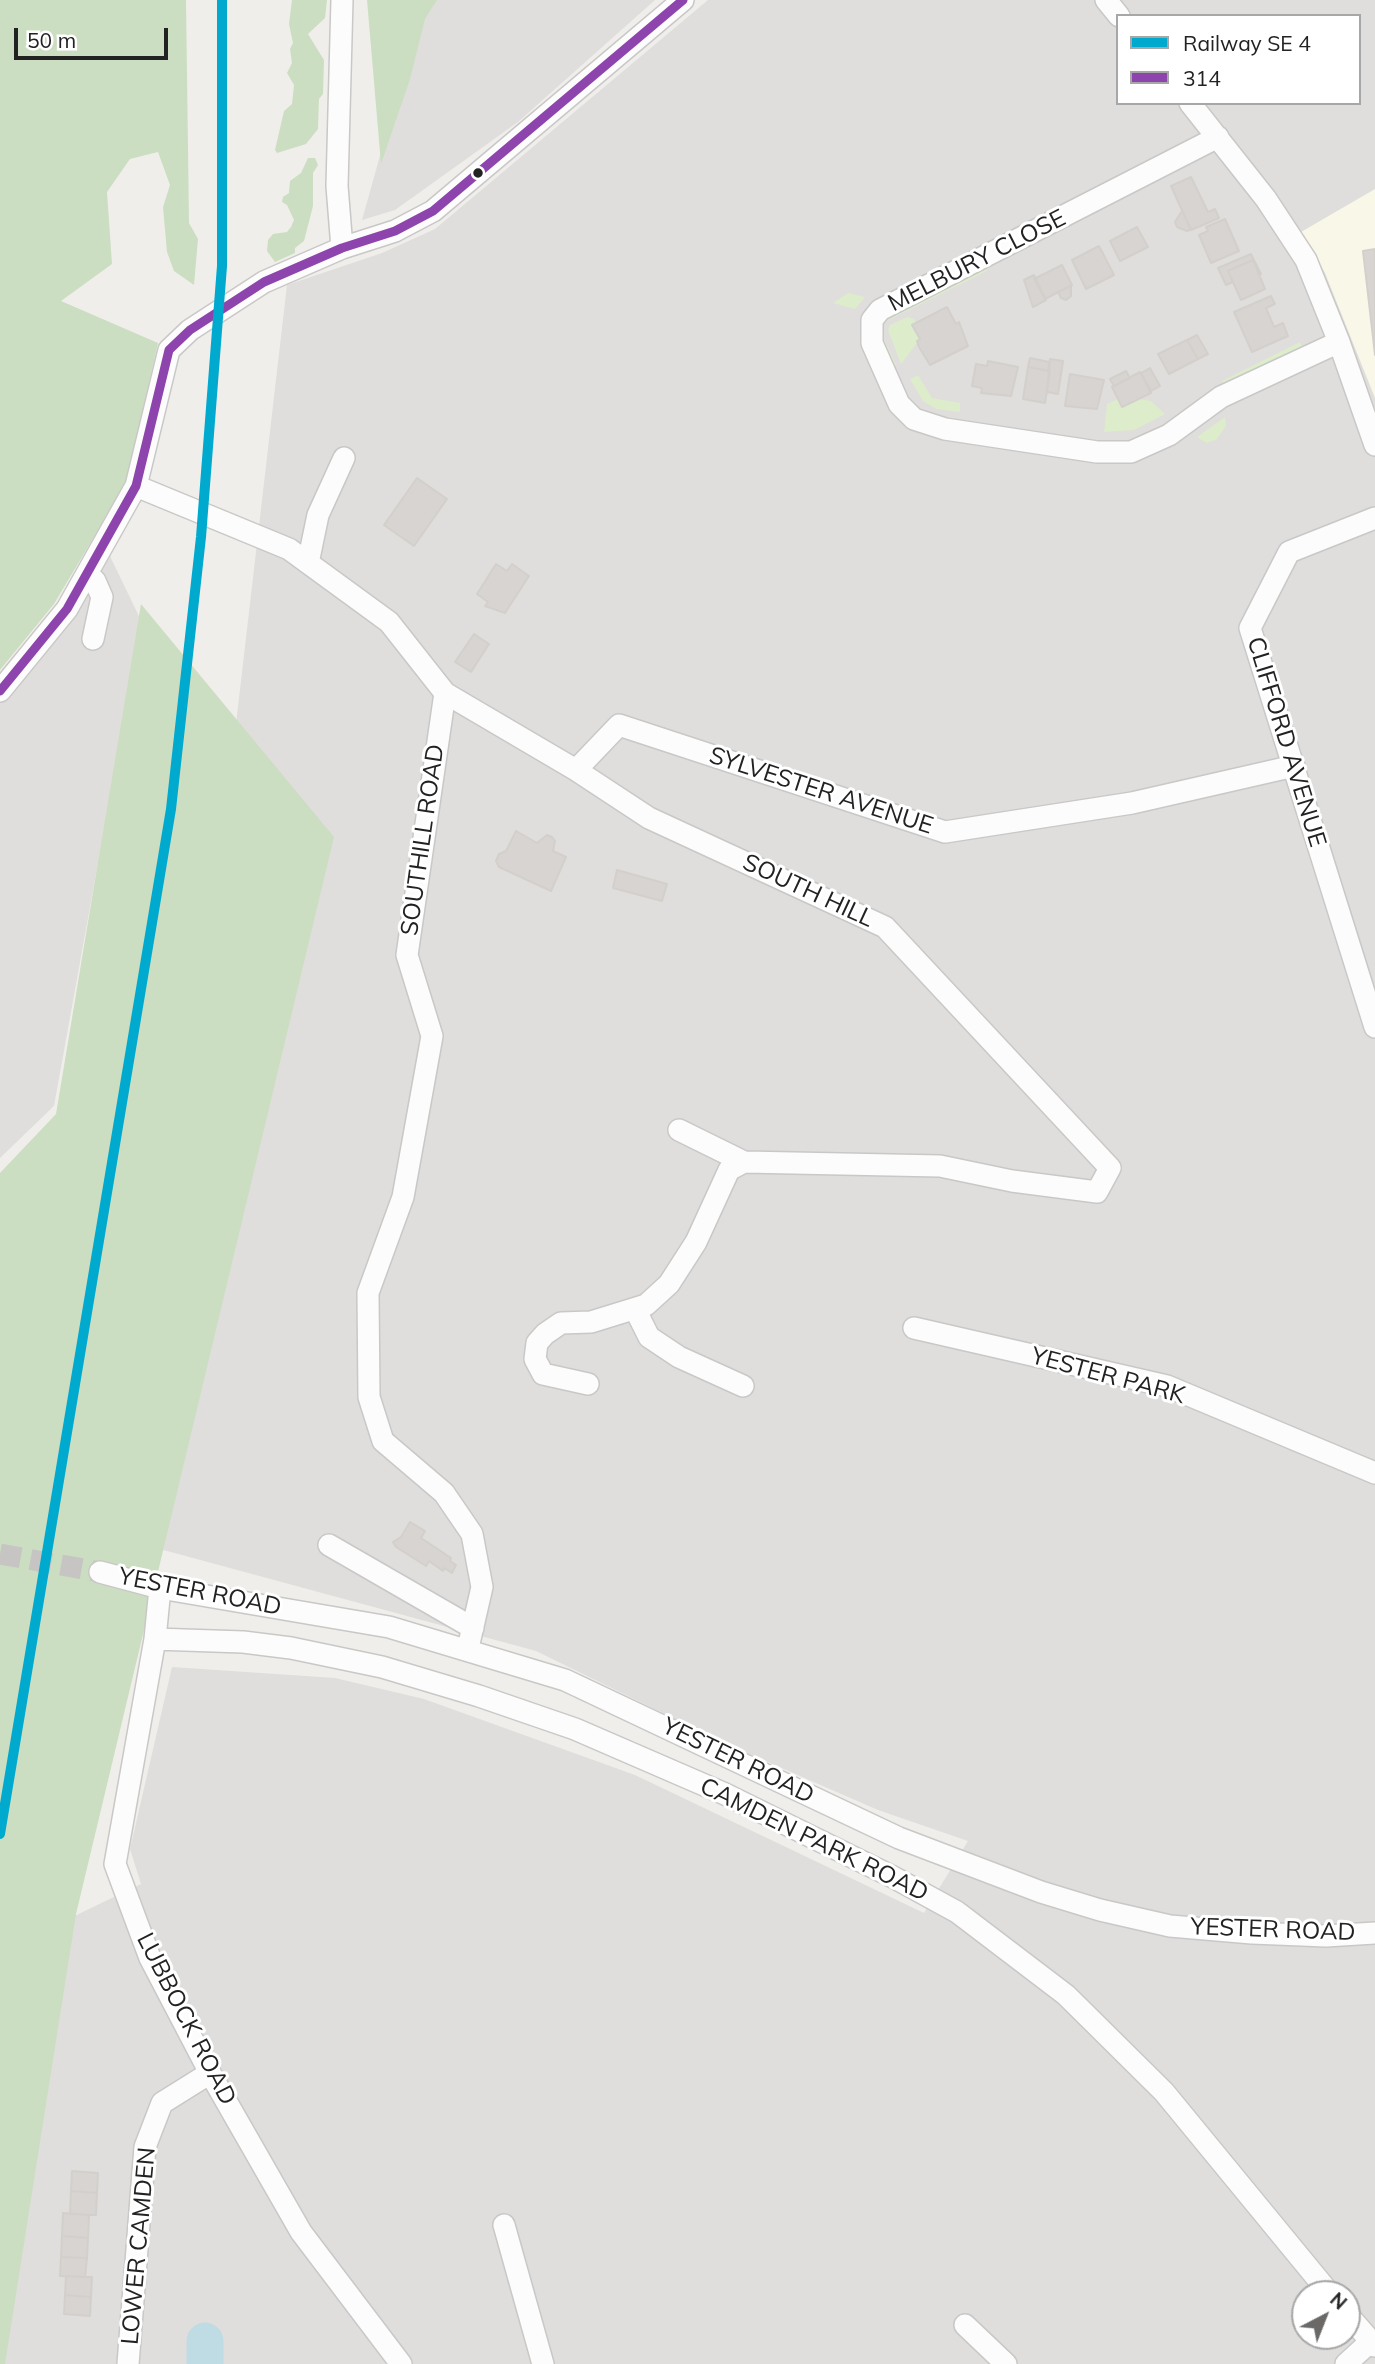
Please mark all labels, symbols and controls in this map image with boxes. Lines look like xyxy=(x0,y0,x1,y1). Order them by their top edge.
scale bar xyxy=(18,14,172,58)
legend xyxy=(1116,14,1361,105)
text: 50 m xyxy=(27,27,76,53)
text: Railway SE 4 xyxy=(1183,30,1311,56)
text: 314 xyxy=(1183,65,1221,91)
unlabelled marker xyxy=(471,166,485,180)
street label: MELBURY CLOSE xyxy=(884,204,1070,318)
street label: CLIFFORD AVENUE xyxy=(1240,633,1332,851)
street label: SYLVESTER AVENUE xyxy=(705,741,937,841)
street label: SOUTHILL ROAD xyxy=(395,743,451,937)
street label: SOUTH HILL xyxy=(738,848,878,934)
street label: YESTER PARK xyxy=(1028,1342,1188,1410)
street label: YESTER ROAD xyxy=(116,1562,284,1622)
street label: YESTER ROAD xyxy=(657,1712,819,1810)
street label: CAMDEN PARK ROAD xyxy=(695,1772,933,1908)
street label: YESTER ROAD xyxy=(1190,1913,1356,1947)
street label: LUBBOCK ROAD xyxy=(130,1928,242,2110)
street label: LOWER CAMDEN xyxy=(116,2146,162,2346)
north arrow xyxy=(1291,2280,1361,2350)
text: N xyxy=(1325,2287,1352,2315)

